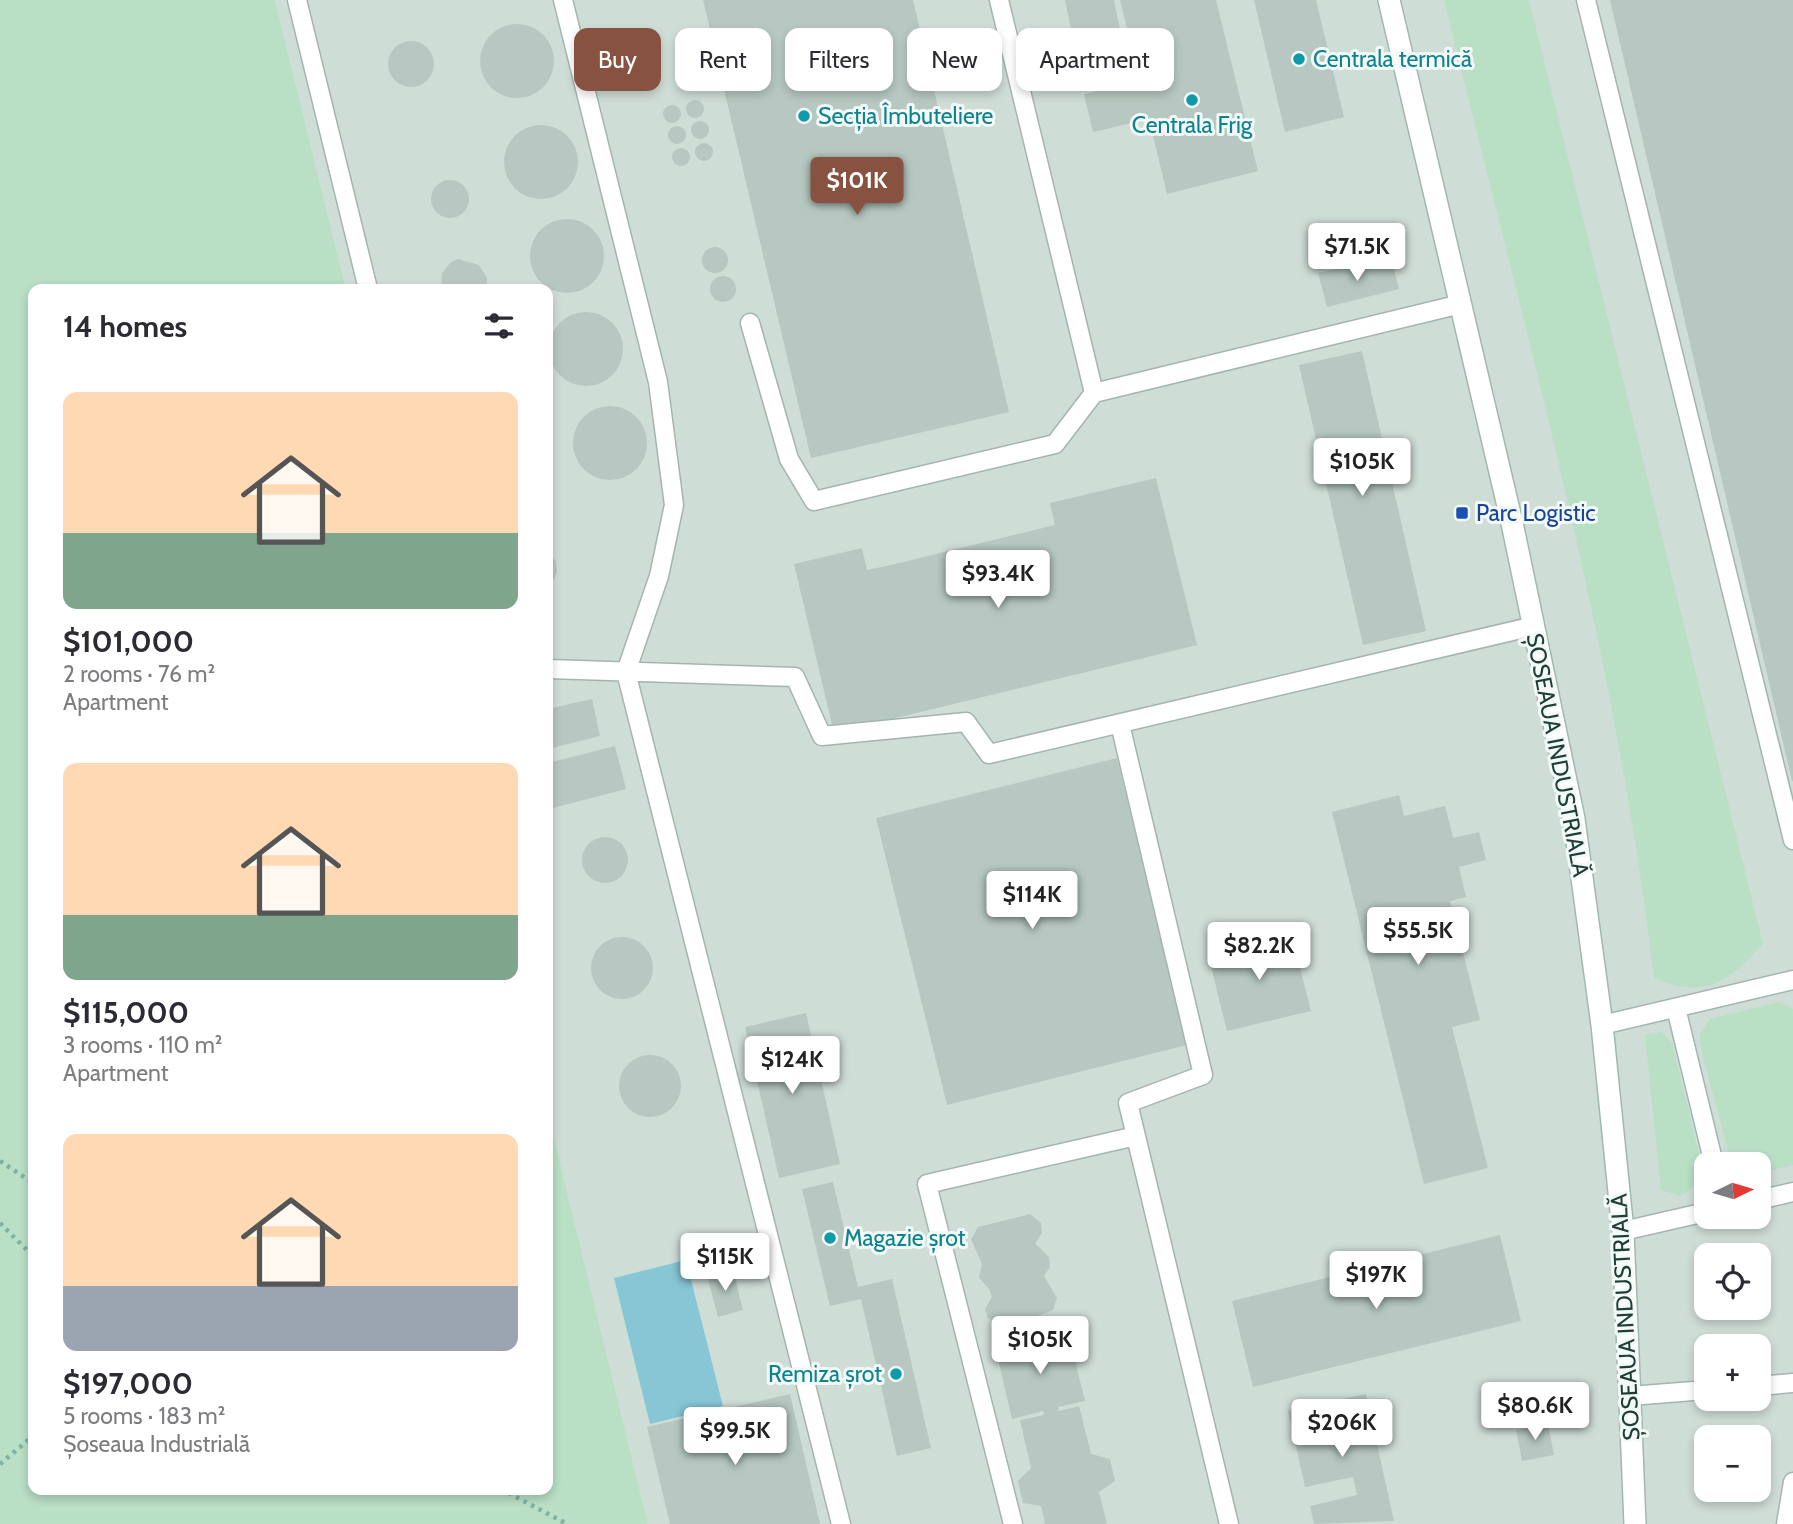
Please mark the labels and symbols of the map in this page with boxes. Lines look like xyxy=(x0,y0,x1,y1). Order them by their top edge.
place label: Centrala termică xyxy=(1313,45,1472,73)
marker: Centrala termică xyxy=(1291,51,1307,67)
marker: Centrala Frig xyxy=(1184,92,1200,108)
place label: Secția Îmbuteliere xyxy=(818,102,994,131)
marker: Secția Îmbuteliere xyxy=(796,108,812,124)
place label: Centrala Frig xyxy=(1132,111,1253,139)
pin: $101K xyxy=(808,158,906,217)
pin: $71.5K xyxy=(1300,224,1414,283)
pin: $105K xyxy=(1313,438,1411,498)
place label: Parc Logistic xyxy=(1476,499,1596,527)
marker: Parc Logistic xyxy=(1454,505,1470,521)
pin: $93.4K xyxy=(941,550,1055,610)
street label: ȘOSEAUA INDUSTRIALĂ xyxy=(1520,631,1595,879)
pin: $114K xyxy=(983,872,1081,931)
pin: $55.5K xyxy=(1361,908,1475,967)
pin: $82.2K xyxy=(1202,922,1316,982)
pin: $124K xyxy=(743,1036,841,1096)
north arrow xyxy=(1694,1152,1771,1228)
street label: ȘOSEAUA INDUSTRIALĂ xyxy=(1605,1193,1646,1441)
place label: Magazie șrot xyxy=(844,1224,966,1253)
marker: Magazie șrot xyxy=(822,1230,838,1246)
pin: $115K xyxy=(676,1234,774,1293)
pin: $197K xyxy=(1327,1252,1425,1311)
pin: $105K xyxy=(991,1316,1089,1376)
place label: Remiza șrot xyxy=(768,1360,882,1389)
marker: Remiza șrot xyxy=(888,1366,904,1382)
pin: $80.6K xyxy=(1478,1382,1592,1442)
pin: $206K xyxy=(1293,1400,1391,1459)
pin: $99.5K xyxy=(678,1408,792,1467)

